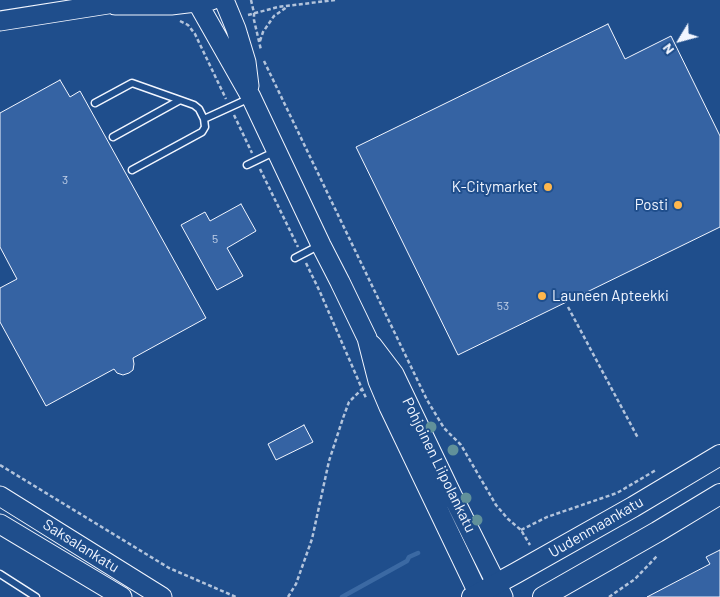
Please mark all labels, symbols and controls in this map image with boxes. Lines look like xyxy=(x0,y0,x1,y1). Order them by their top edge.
north arrow xyxy=(655,15,705,65)
text: N xyxy=(658,40,677,58)
house number: 3 xyxy=(62,173,68,187)
place label: K-Citymarket xyxy=(452,178,538,196)
marker: K-Citymarket xyxy=(542,181,554,193)
place label: Posti xyxy=(635,196,668,214)
marker: Posti xyxy=(672,199,684,211)
house number: 5 xyxy=(212,232,218,246)
place label: Launeen Apteekki xyxy=(552,287,669,305)
marker: Launeen Apteekki xyxy=(536,290,548,302)
house number: 53 xyxy=(497,299,509,313)
street label: Pohjoinen Liipolankatu xyxy=(399,395,479,535)
street label: Uudenmaankatu xyxy=(545,493,647,561)
street label: Saksalankatu xyxy=(40,515,122,577)

